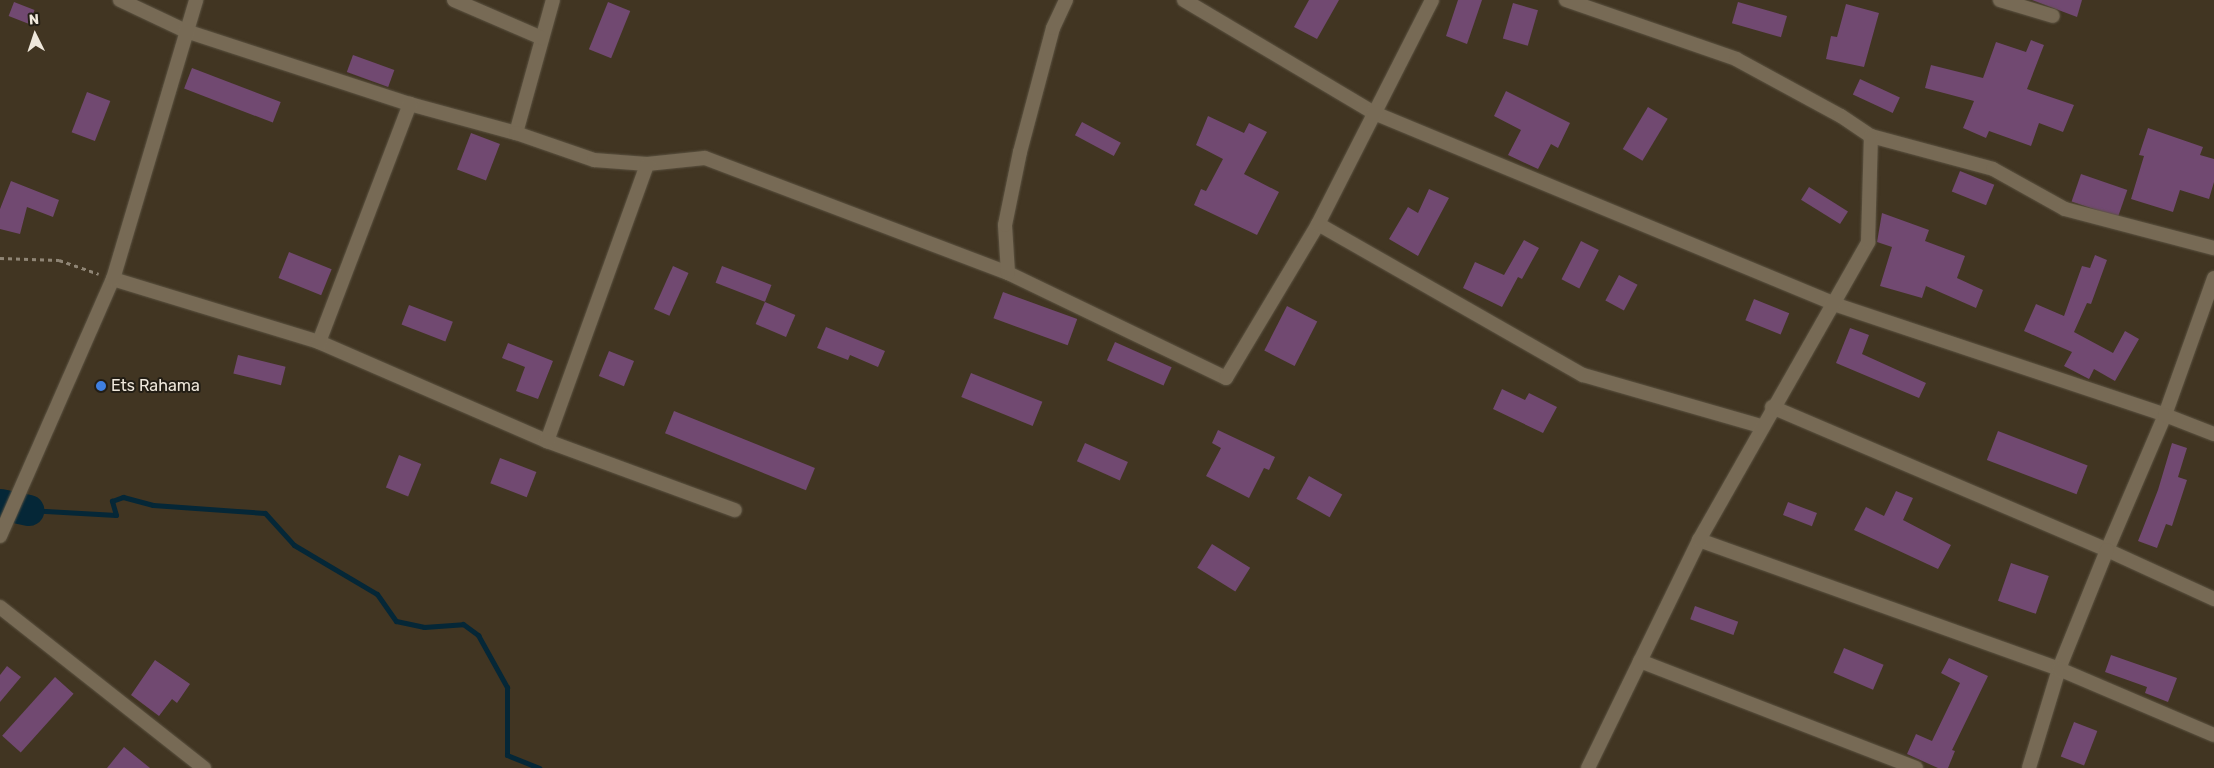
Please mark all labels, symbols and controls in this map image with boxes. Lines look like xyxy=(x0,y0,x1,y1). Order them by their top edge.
north arrow xyxy=(10,10,60,60)
text: N xyxy=(28,11,40,28)
place label: Ets Rahama xyxy=(111,376,200,396)
marker: Ets Rahama xyxy=(95,380,107,392)

